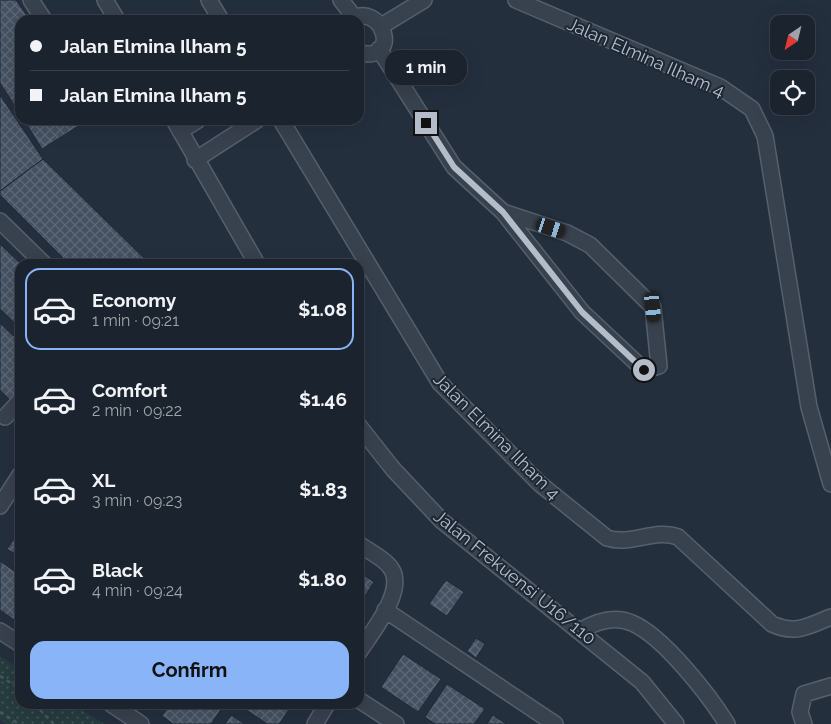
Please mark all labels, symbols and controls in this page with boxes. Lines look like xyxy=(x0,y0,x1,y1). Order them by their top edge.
street label: Jalan Elmina Ilham 4 xyxy=(564,13,728,101)
north arrow xyxy=(770,15,815,60)
map controls xyxy=(770,15,815,115)
text: Jalan Elmina Ilham 5 xyxy=(60,35,247,57)
callout: 1 min xyxy=(385,51,467,86)
text: 1 min xyxy=(406,58,446,77)
button: locate xyxy=(770,70,815,115)
text: Jalan Elmina Ilham 5 xyxy=(60,84,247,106)
route end xyxy=(415,112,437,134)
car xyxy=(534,216,567,240)
icon: car xyxy=(32,287,77,332)
text: Economy xyxy=(92,289,176,311)
car xyxy=(643,291,662,323)
text: $1.08 xyxy=(298,298,347,320)
text: 1 min · 09:21 xyxy=(92,311,179,330)
route start xyxy=(633,359,655,381)
street label: Jalan Elmina Ilham 4 xyxy=(429,368,565,504)
icon: car xyxy=(32,377,77,422)
text: Comfort xyxy=(92,379,167,401)
text: $1.46 xyxy=(299,388,347,410)
text: 2 min · 09:22 xyxy=(92,401,182,420)
icon: car xyxy=(32,467,77,512)
text: XL xyxy=(92,469,115,491)
text: $1.83 xyxy=(299,478,347,500)
text: 3 min · 09:23 xyxy=(92,491,182,510)
street label: Jalan Frekuensi U16/110 xyxy=(430,505,600,649)
icon: car xyxy=(32,557,77,602)
text: Black xyxy=(92,559,143,581)
text: $1.80 xyxy=(298,568,347,590)
text: 4 min · 09:24 xyxy=(92,581,183,600)
button: Confirm xyxy=(30,641,349,699)

